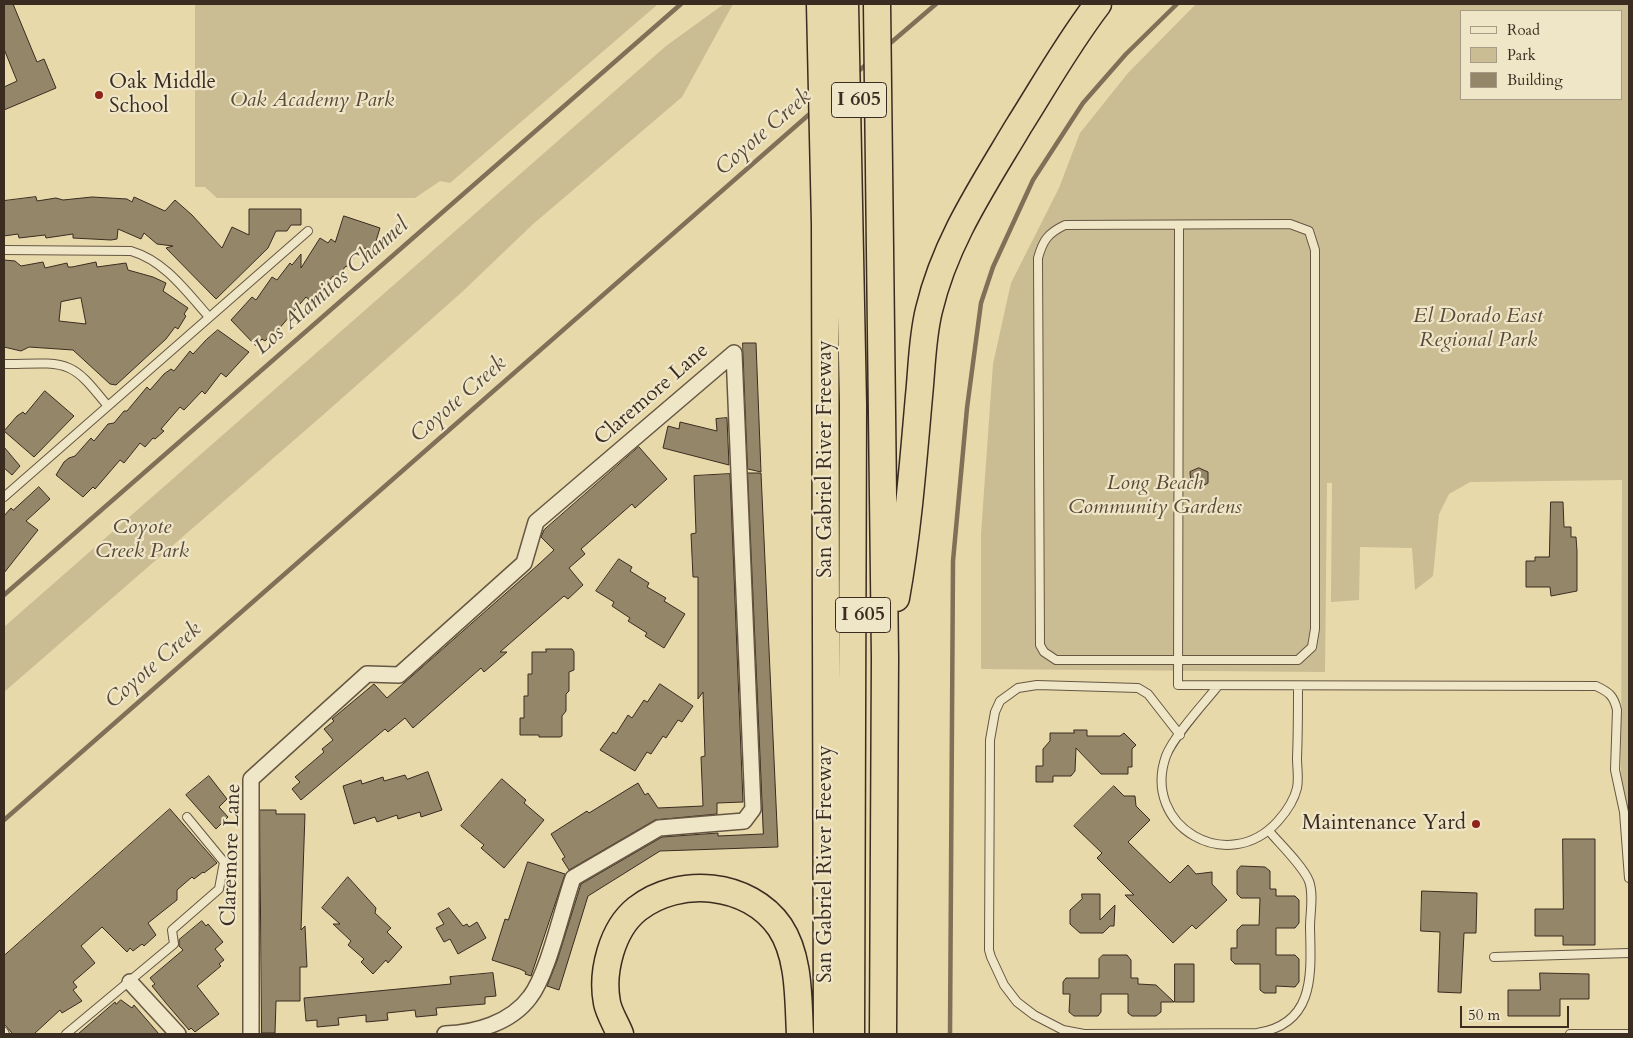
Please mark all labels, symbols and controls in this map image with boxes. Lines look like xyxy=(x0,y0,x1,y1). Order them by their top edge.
legend xyxy=(1460,10,1623,100)
text: Road xyxy=(1507,20,1540,40)
text: Park xyxy=(1507,45,1536,65)
place label: Oak Middle School xyxy=(109,70,216,120)
text: Building xyxy=(1507,70,1563,90)
road number: I 605 xyxy=(832,82,886,118)
water label: Coyote Creek xyxy=(711,84,817,182)
park label: Oak Academy Park xyxy=(230,88,394,114)
marker: Oak Middle School xyxy=(93,89,105,101)
water label: Los Alamitos Channel xyxy=(249,213,415,361)
park label: El Dorado East Regional Park xyxy=(1413,304,1543,354)
street label: Claremore Lane xyxy=(590,339,714,451)
street label: San Gabriel River Freeway xyxy=(813,340,839,578)
water label: Coyote Creek xyxy=(406,351,512,449)
park label: Long Beach Community Gardens xyxy=(1068,471,1242,521)
park label: Coyote Creek Park xyxy=(95,515,189,565)
road number: I 605 xyxy=(836,598,890,632)
water label: Coyote Creek xyxy=(101,617,207,715)
street label: San Gabriel River Freeway xyxy=(813,745,839,983)
street label: Claremore Lane xyxy=(217,783,247,927)
place label: Maintenance Yard xyxy=(1302,811,1466,837)
marker: Maintenance Yard xyxy=(1470,818,1482,830)
scale bar xyxy=(1463,996,1572,1028)
text: 50 m xyxy=(1468,1005,1500,1025)

